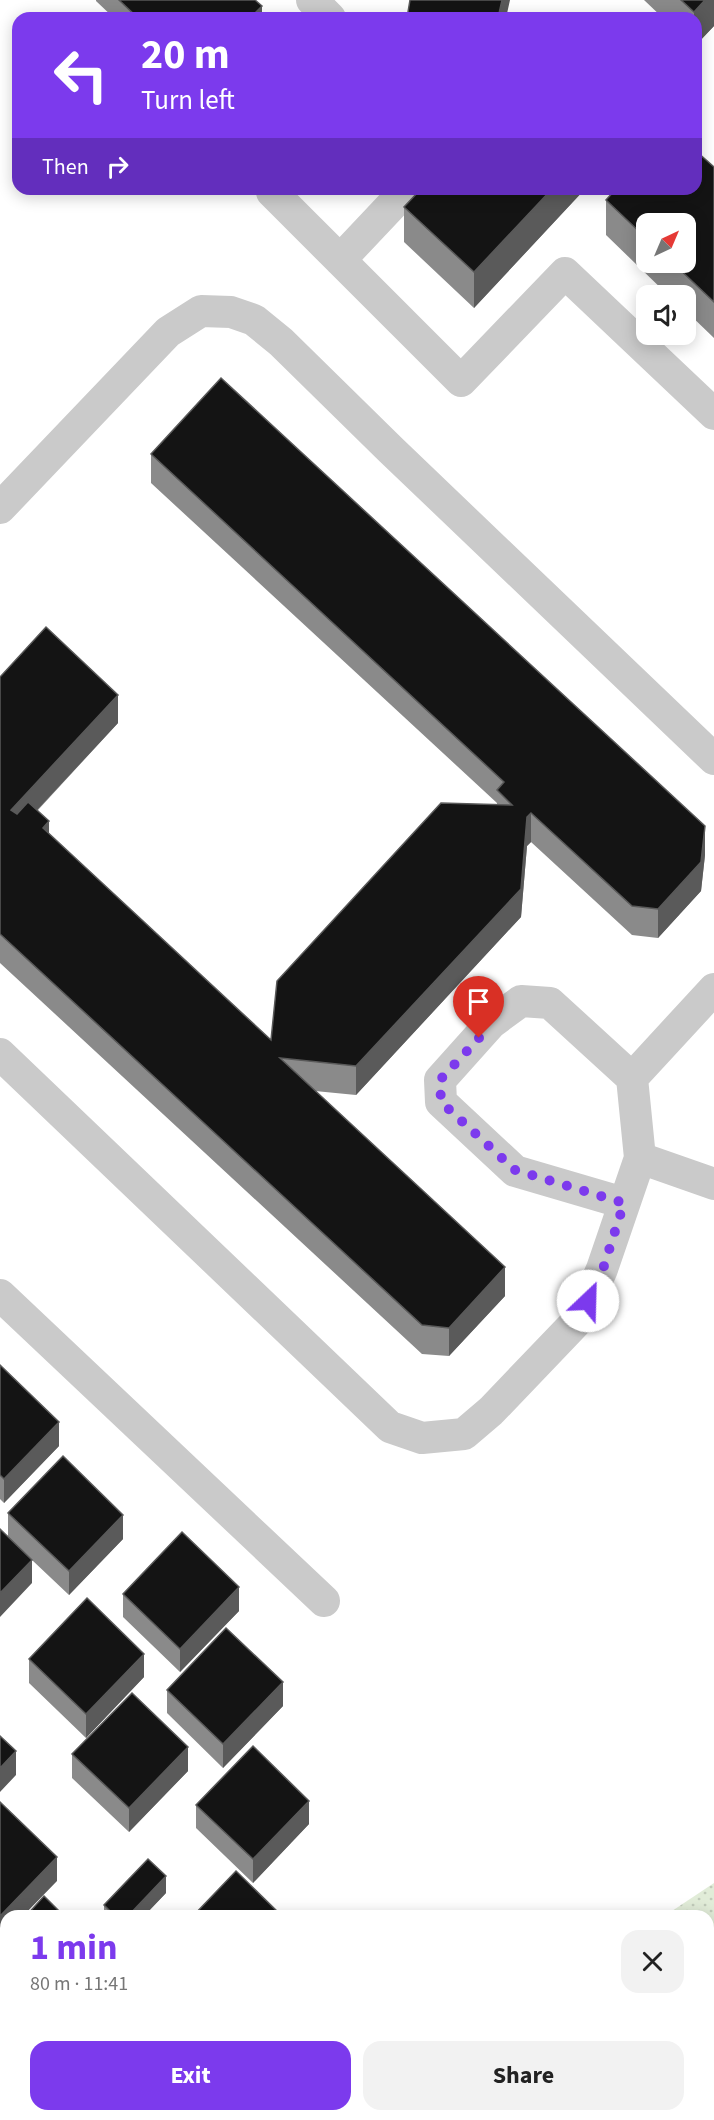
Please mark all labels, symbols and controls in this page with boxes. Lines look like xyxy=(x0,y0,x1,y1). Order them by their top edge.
text: 20 m xyxy=(141,25,230,85)
icon: left xyxy=(42,36,120,114)
text: Turn left xyxy=(141,81,235,120)
icon: right xyxy=(101,150,134,183)
text: Then xyxy=(42,151,89,183)
north arrow xyxy=(636,213,696,273)
map controls xyxy=(636,213,696,345)
button: sound xyxy=(636,285,696,345)
pin xyxy=(453,976,504,1038)
icon: arrive xyxy=(462,985,495,1018)
position arrow xyxy=(556,1269,620,1333)
text: 1 min xyxy=(30,1922,118,1973)
button: close xyxy=(621,1930,684,1993)
text: 80 m · 11:41 xyxy=(30,1970,128,1998)
button: Exit xyxy=(30,2041,351,2110)
button: Share xyxy=(363,2041,684,2110)

